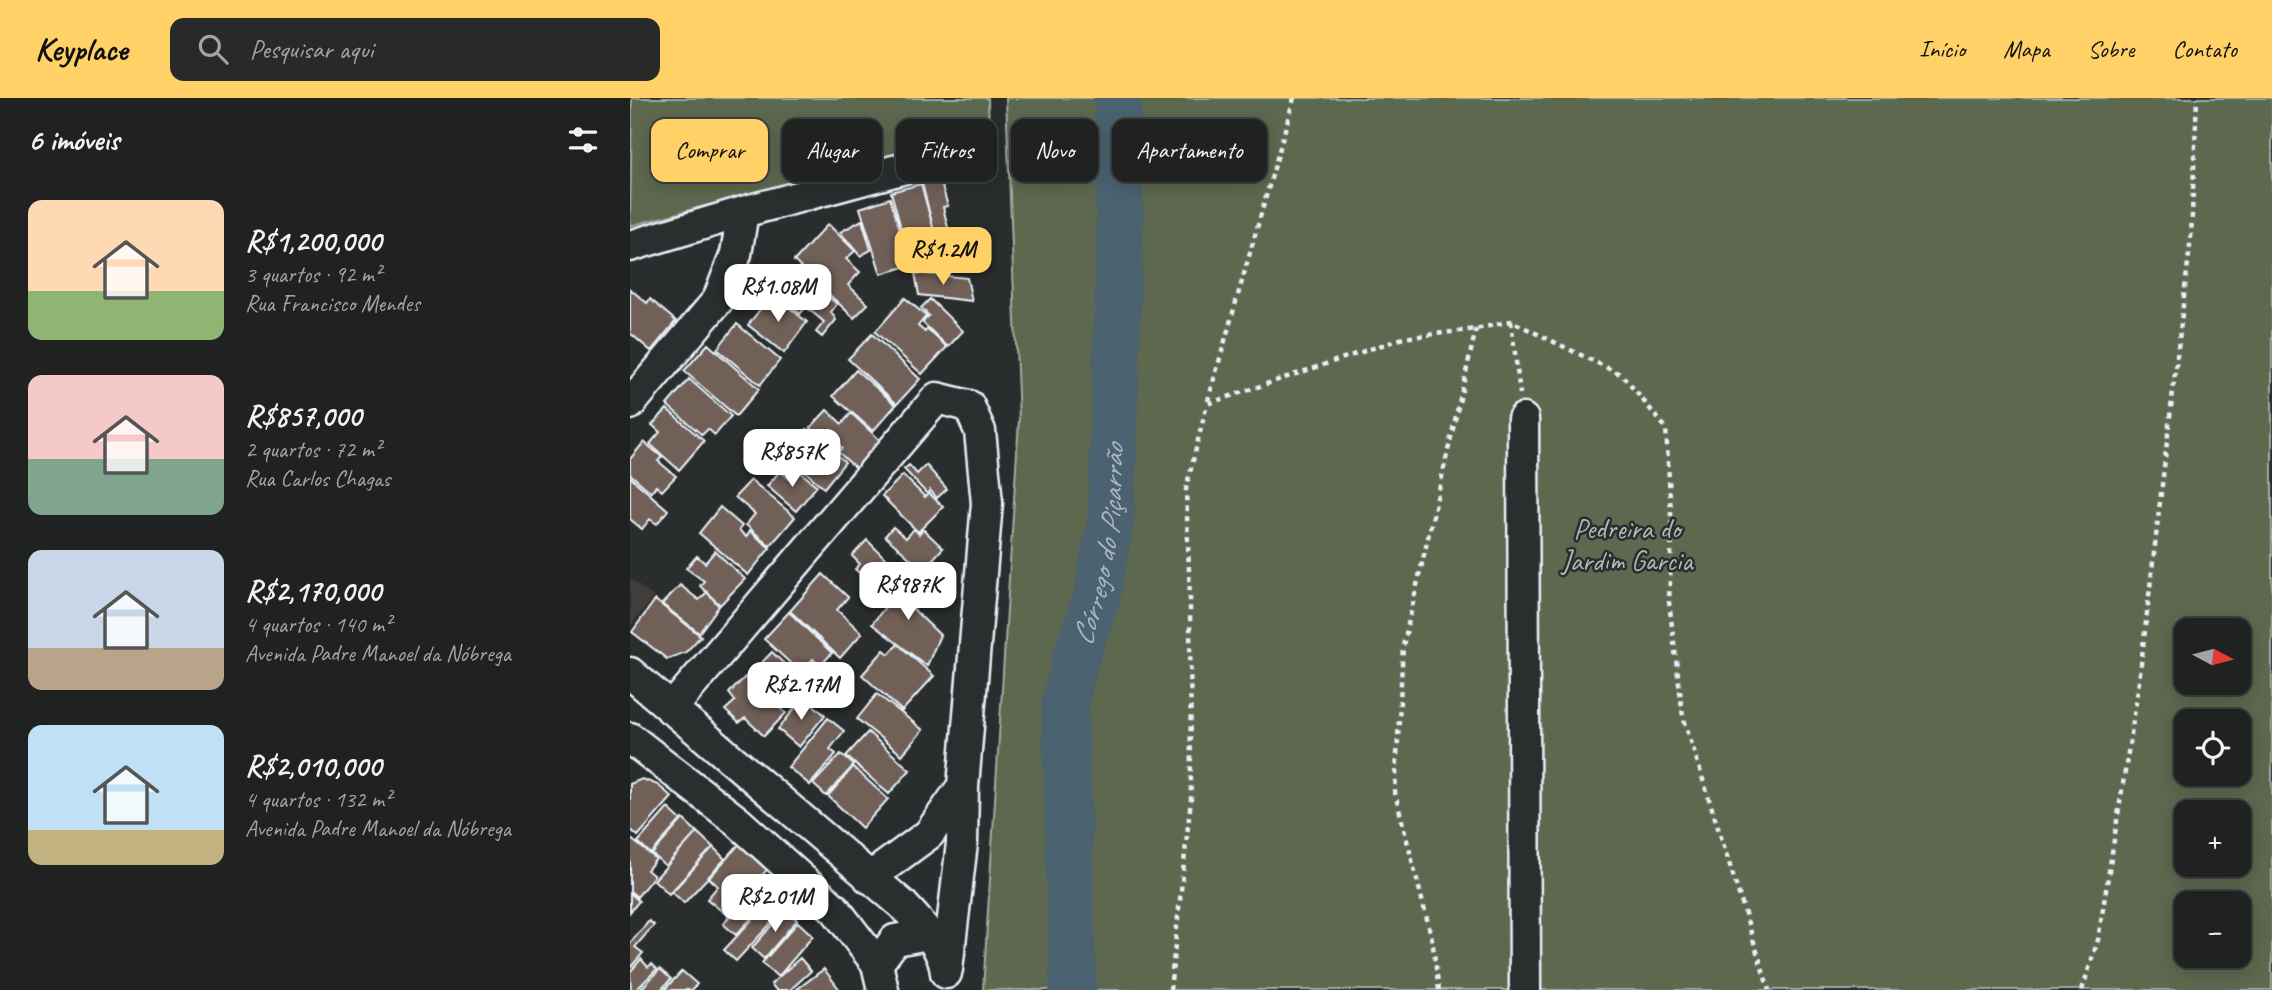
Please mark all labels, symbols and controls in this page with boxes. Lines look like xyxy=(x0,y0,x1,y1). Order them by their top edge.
search box xyxy=(170,18,660,81)
text: Keyplace xyxy=(35,28,128,70)
icon: search xyxy=(194,30,232,68)
text: Pesquisar aqui xyxy=(250,33,373,66)
text: Início xyxy=(1919,34,1965,64)
text: Mapa xyxy=(2003,34,2050,64)
text: Sobre xyxy=(2088,34,2134,64)
text: Contato xyxy=(2172,34,2237,64)
chip: Comprar xyxy=(651,119,768,182)
chip: Alugar xyxy=(782,119,882,182)
chip: Filtros xyxy=(896,119,997,182)
chip: Novo xyxy=(1011,119,1098,182)
chip: Apartamento xyxy=(1112,119,1267,182)
text: 6 imóveis xyxy=(28,121,119,159)
icon: filters xyxy=(564,121,602,159)
text: R$1,200,000 xyxy=(245,222,381,260)
icon: home xyxy=(84,228,168,312)
pin: R$1.2M xyxy=(886,228,1000,287)
text: R$1.2M xyxy=(911,235,975,264)
text: 3 quartos · 92 m² xyxy=(245,260,381,289)
pin: R$1.08M xyxy=(713,264,843,324)
text: R$1.08M xyxy=(740,272,816,301)
text: Rua Francisco Mendes xyxy=(245,289,420,318)
text: R$857,000 xyxy=(245,397,361,435)
icon: home xyxy=(84,403,168,487)
pin: R$857K xyxy=(735,430,849,489)
text: 2 quartos · 72 m² xyxy=(245,435,381,464)
text: R$857K xyxy=(759,437,825,466)
water label: Córrego do Piçarrão xyxy=(1063,440,1132,650)
text: Rua Carlos Chagas xyxy=(245,464,390,493)
park label: Pedreira do Jardim Garcia xyxy=(1560,511,1694,578)
pin: R$987K xyxy=(851,562,965,622)
text: R$987K xyxy=(875,570,941,599)
text: R$2,170,000 xyxy=(245,572,381,610)
icon: home xyxy=(84,578,168,662)
text: 4 quartos · 140 m² xyxy=(245,610,391,639)
north arrow xyxy=(2174,618,2250,695)
map controls xyxy=(2174,618,2251,968)
text: Avenida Padre Manoel da Nóbrega xyxy=(245,639,511,668)
pin: R$2.17M xyxy=(736,662,866,722)
text: R$2.17M xyxy=(763,670,839,699)
button: locate xyxy=(2174,709,2251,786)
text: R$2,010,000 xyxy=(245,747,381,785)
icon: home xyxy=(84,753,168,837)
text: 4 quartos · 132 m² xyxy=(245,785,391,814)
button: + xyxy=(2174,800,2251,877)
text: Avenida Padre Manoel da Nóbrega xyxy=(245,814,511,843)
pin: R$2.01M xyxy=(710,874,840,934)
text: R$2.01M xyxy=(737,882,813,911)
button: − xyxy=(2174,891,2251,968)

